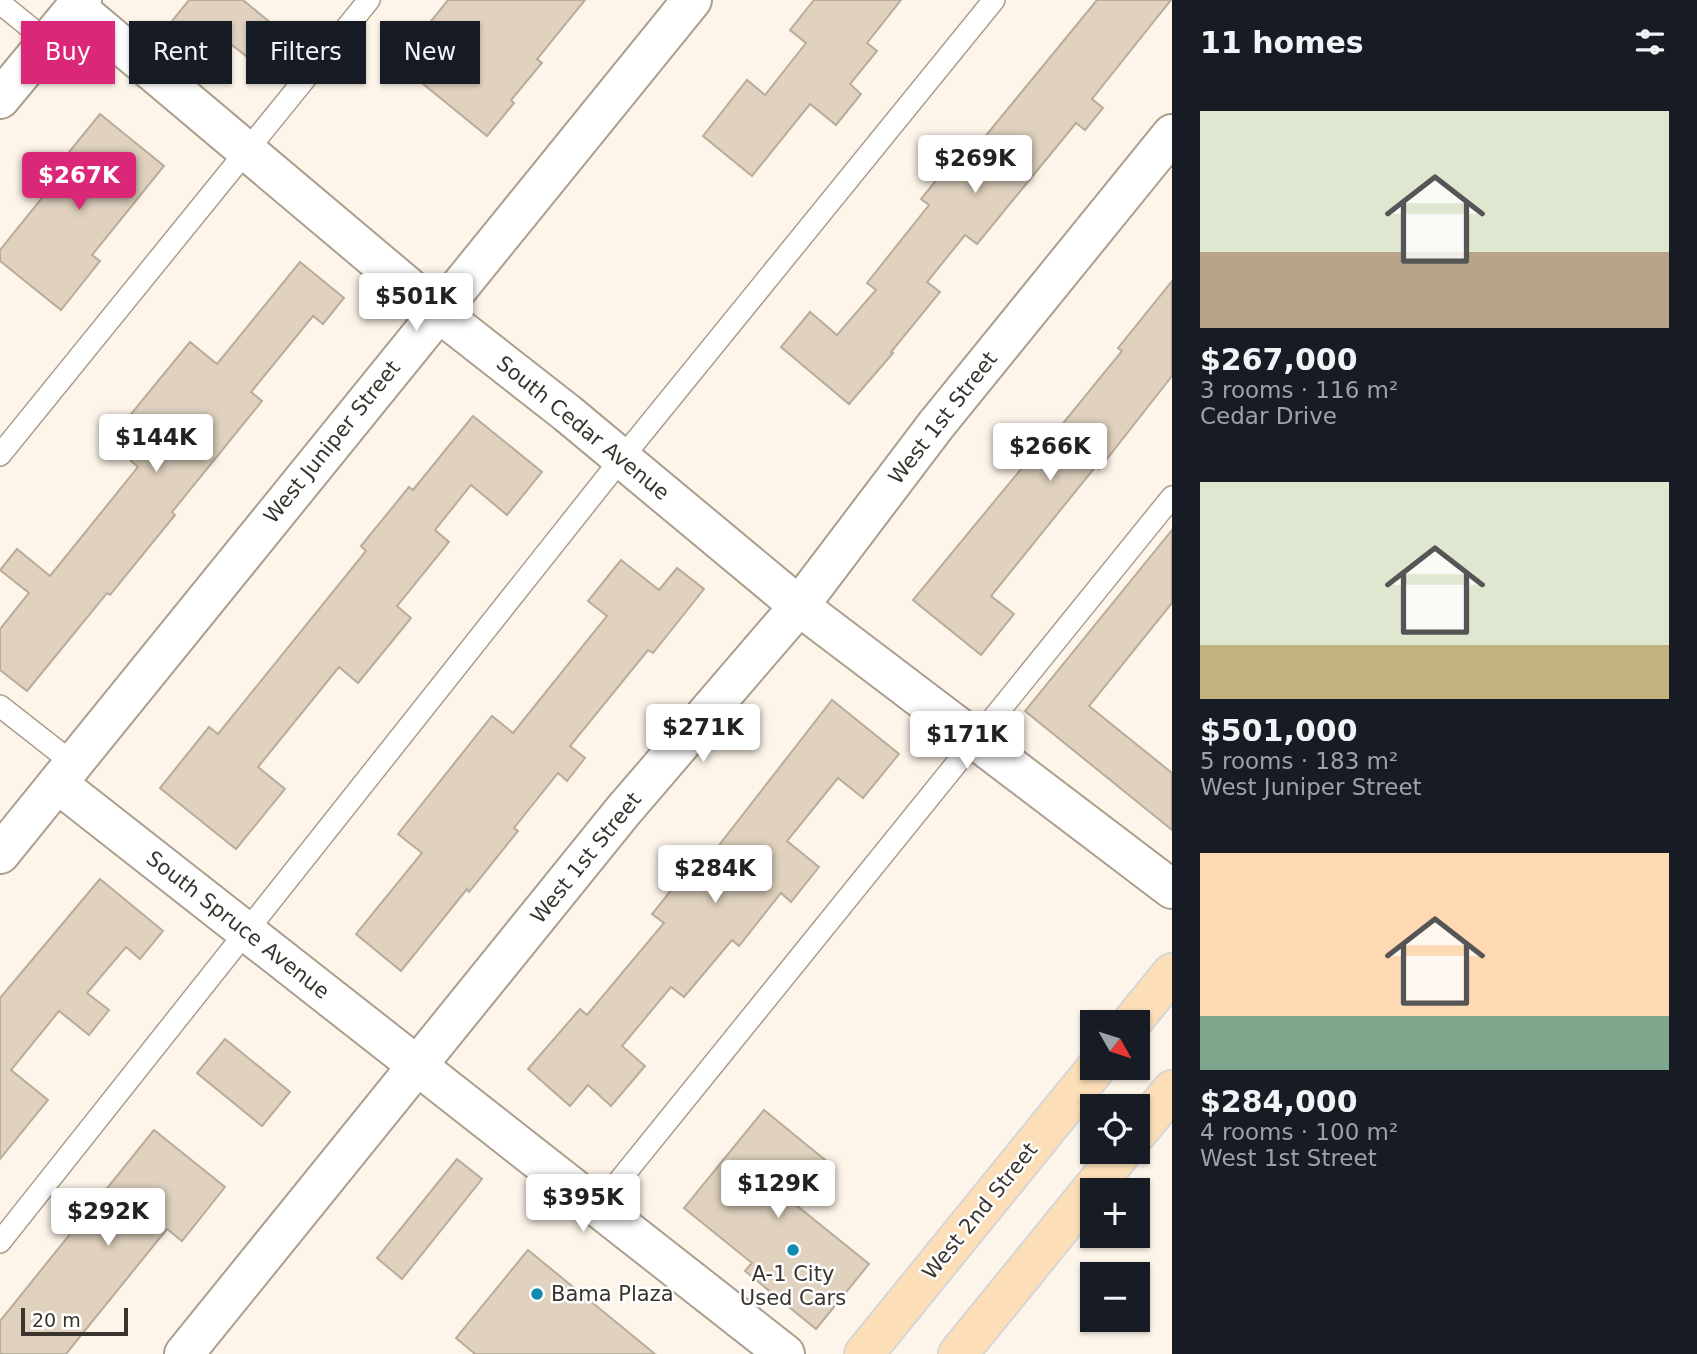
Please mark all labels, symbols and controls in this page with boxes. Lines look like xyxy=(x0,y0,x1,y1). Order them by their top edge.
chip: Buy xyxy=(21,21,115,84)
chip: Rent xyxy=(129,21,232,84)
chip: Filters xyxy=(246,21,366,84)
chip: New xyxy=(380,21,480,84)
icon: filters xyxy=(1631,23,1669,61)
text: 11 homes xyxy=(1200,25,1364,60)
pin: $269K xyxy=(926,136,1024,195)
text: $269K xyxy=(934,145,1016,171)
pin: $267K xyxy=(30,152,128,212)
icon: home xyxy=(1372,156,1498,282)
text: $267K xyxy=(38,162,120,188)
pin: $501K xyxy=(367,274,465,333)
text: $501K xyxy=(375,283,457,309)
text: $267,000 xyxy=(1200,342,1358,377)
street label: West 1st Street xyxy=(884,347,1002,489)
street label: South Cedar Avenue xyxy=(492,351,674,505)
street label: West Juniper Street xyxy=(259,356,405,528)
text: 3 rooms · 116 m² xyxy=(1200,377,1398,403)
text: Cedar Drive xyxy=(1200,403,1337,429)
pin: $144K xyxy=(107,414,205,474)
text: $144K xyxy=(115,424,197,450)
pin: $266K xyxy=(1001,424,1099,483)
text: $266K xyxy=(1009,433,1091,459)
icon: home xyxy=(1372,527,1498,653)
pin: $271K xyxy=(654,704,752,764)
pin: $171K xyxy=(918,712,1016,771)
text: $501,000 xyxy=(1200,713,1358,748)
text: $271K xyxy=(662,714,744,740)
text: $171K xyxy=(926,721,1008,747)
text: 5 rooms · 183 m² xyxy=(1200,748,1398,774)
text: West Juniper Street xyxy=(1200,774,1422,800)
street label: West 1st Street xyxy=(526,788,646,928)
street label: South Spruce Avenue xyxy=(142,846,334,1004)
pin: $284K xyxy=(666,846,764,905)
text: $284K xyxy=(674,855,756,881)
icon: home xyxy=(1372,898,1498,1024)
north arrow xyxy=(1080,1010,1150,1080)
map controls xyxy=(1080,1010,1150,1332)
text: $284,000 xyxy=(1200,1084,1358,1119)
button: locate xyxy=(1080,1094,1150,1164)
text: 4 rooms · 100 m² xyxy=(1200,1119,1398,1145)
street label: West 2nd Street xyxy=(918,1138,1042,1284)
text: West 1st Street xyxy=(1200,1145,1377,1171)
pin: $129K xyxy=(729,1160,827,1220)
text: $129K xyxy=(737,1170,819,1196)
pin: $395K xyxy=(534,1174,632,1234)
button: + xyxy=(1080,1178,1150,1248)
text: $395K xyxy=(542,1184,624,1210)
pin: $292K xyxy=(59,1188,157,1248)
text: $292K xyxy=(67,1198,149,1224)
marker: A-1 City Used Cars xyxy=(785,1242,801,1258)
place label: A-1 City Used Cars xyxy=(740,1262,846,1310)
button: − xyxy=(1080,1262,1150,1332)
place label: Bama Plaza xyxy=(551,1282,674,1306)
marker: Bama Plaza xyxy=(529,1286,545,1302)
scale bar xyxy=(21,1305,128,1337)
text: 20 m xyxy=(32,1309,81,1331)

